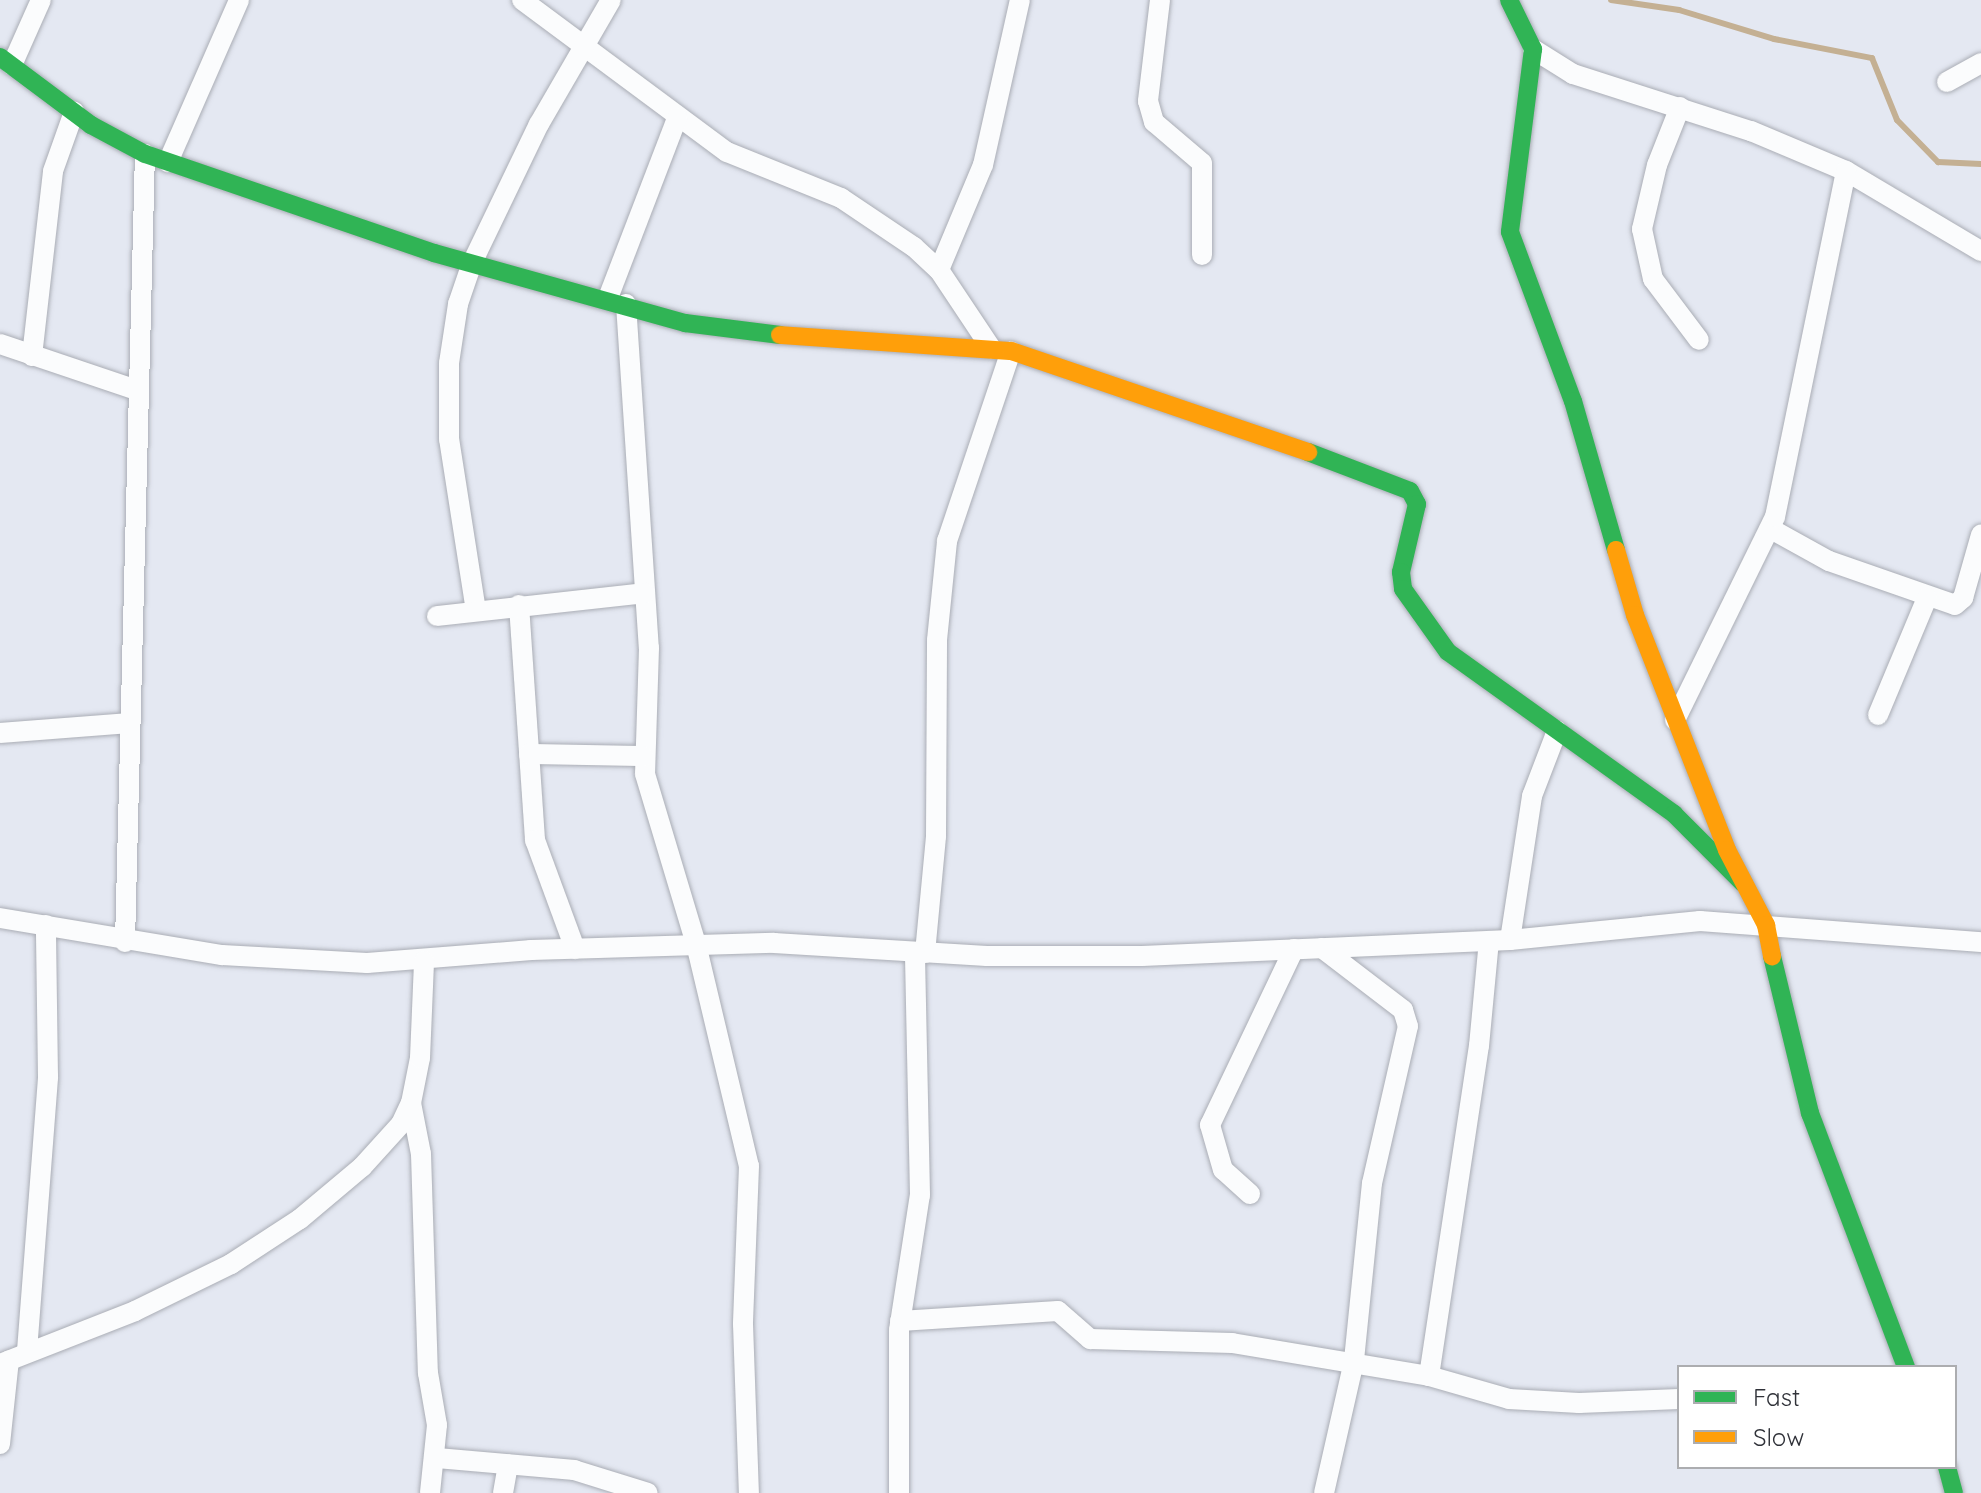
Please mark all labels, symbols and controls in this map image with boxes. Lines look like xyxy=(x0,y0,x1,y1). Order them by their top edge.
legend xyxy=(1677,1365,1957,1469)
text: Fast xyxy=(1753,1382,1800,1412)
text: Slow xyxy=(1753,1422,1804,1452)

